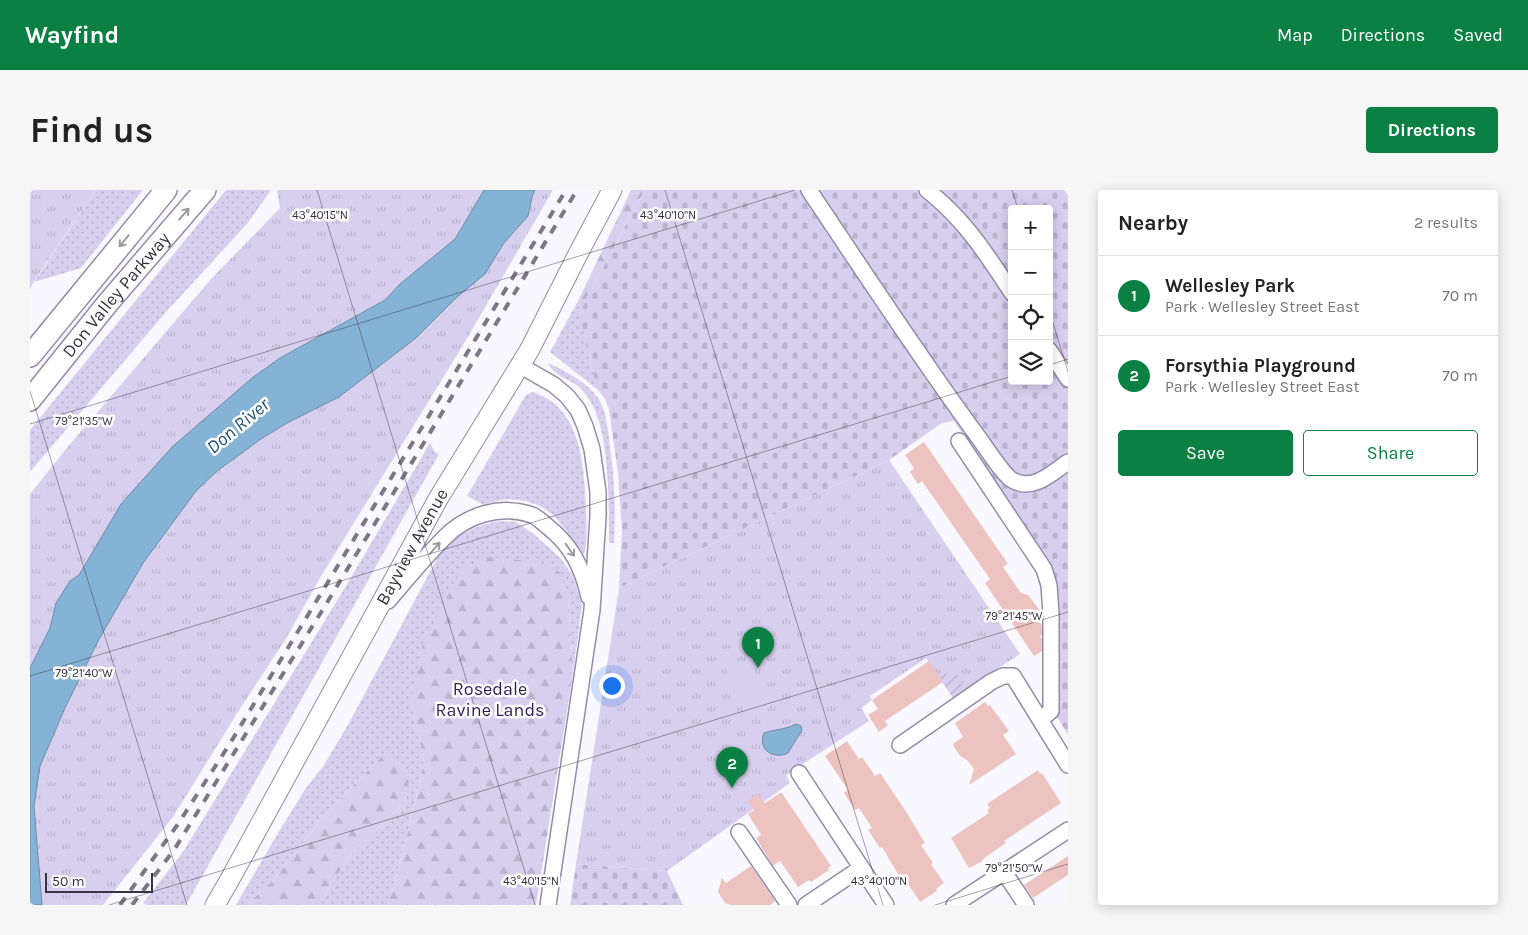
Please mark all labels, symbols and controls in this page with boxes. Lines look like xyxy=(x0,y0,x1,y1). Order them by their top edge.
text: Wayfind xyxy=(25,21,119,49)
text: Map xyxy=(1277,24,1313,46)
text: Directions xyxy=(1341,24,1425,46)
text: Saved xyxy=(1453,24,1503,46)
button: Directions xyxy=(1366,107,1498,153)
text: Find us xyxy=(30,110,153,151)
map controls xyxy=(1008,205,1053,385)
button: + xyxy=(1008,205,1053,250)
one-way arrow xyxy=(179,208,190,221)
text: 43°40'15"N xyxy=(292,208,348,222)
text: 43°40'10"N xyxy=(640,208,696,222)
text: Nearby xyxy=(1118,211,1188,235)
text: 2 results xyxy=(1414,213,1478,232)
street label: Don Valley Parkway xyxy=(58,227,175,362)
one-way arrow xyxy=(119,234,130,247)
button: − xyxy=(1008,250,1053,295)
text: Wellesley Park xyxy=(1165,275,1295,297)
text: 1 xyxy=(1131,286,1137,305)
text: 70 m xyxy=(1442,286,1478,305)
button: locate xyxy=(1008,295,1053,340)
text: Park · Wellesley Street East xyxy=(1165,297,1359,316)
button: layers xyxy=(1008,340,1053,385)
text: Forsythia Playground xyxy=(1165,355,1356,377)
text: 2 xyxy=(1129,366,1139,385)
text: 70 m xyxy=(1442,366,1478,385)
text: Park · Wellesley Street East xyxy=(1165,377,1359,396)
water label: Don River xyxy=(202,393,275,458)
text: 79°21'35"W xyxy=(55,414,113,428)
button: Save xyxy=(1118,430,1293,476)
button: Share xyxy=(1303,430,1478,476)
street label: Bayview Avenue xyxy=(371,484,453,609)
one-way arrow xyxy=(429,541,441,554)
one-way arrow xyxy=(565,543,575,557)
text: 79°21'45"W xyxy=(985,609,1043,623)
pin: 1 xyxy=(742,627,774,668)
text: 79°21'40"W xyxy=(55,666,113,680)
your location xyxy=(599,673,625,699)
park label: Rosedale Ravine Lands xyxy=(435,678,545,721)
pin: 2 xyxy=(716,747,748,788)
text: 79°21'50"W xyxy=(985,861,1043,875)
scale bar xyxy=(45,870,152,893)
text: 50 m xyxy=(52,873,85,890)
text: 43°40'15"N xyxy=(503,874,559,888)
text: 43°40'10"N xyxy=(851,874,907,888)

